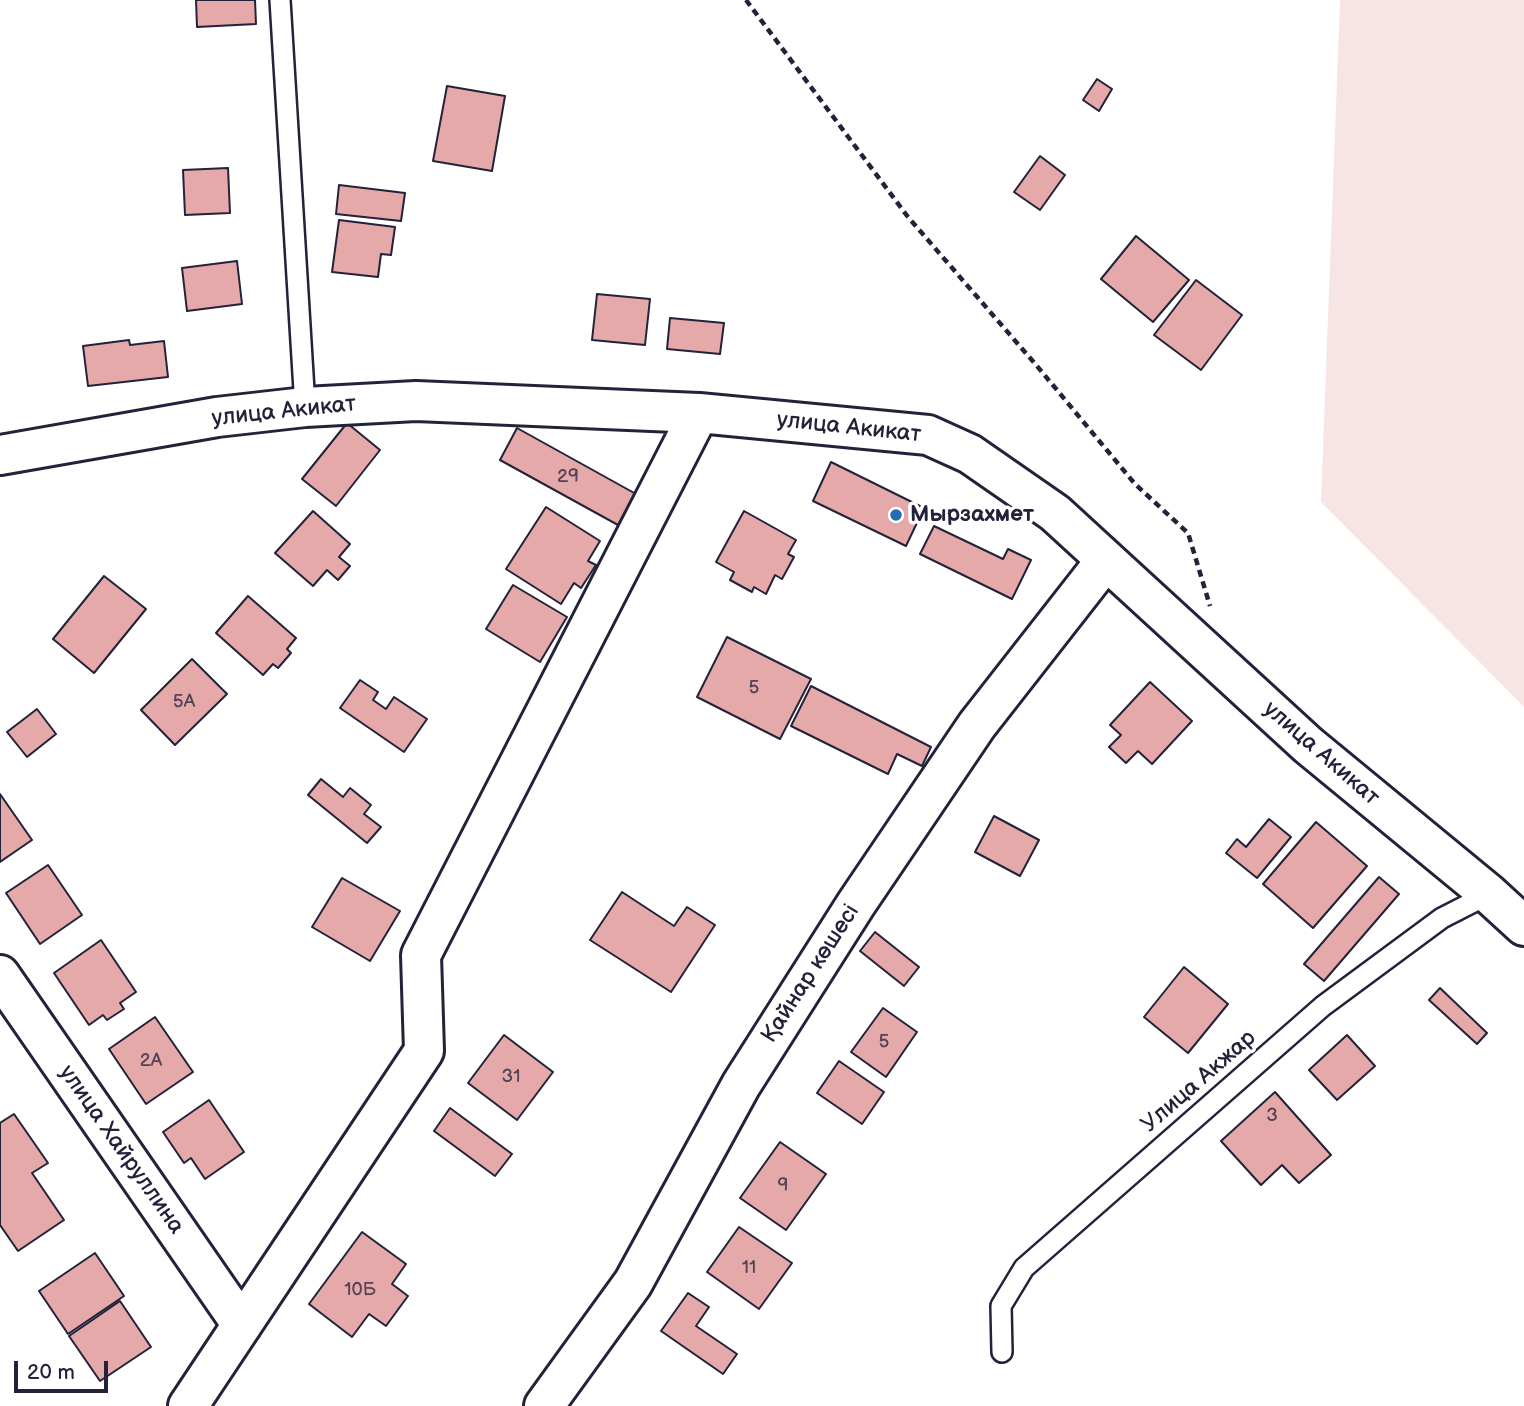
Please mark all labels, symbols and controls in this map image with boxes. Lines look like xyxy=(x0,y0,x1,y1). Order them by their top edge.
street label: улица Акикат xyxy=(210,391,358,433)
street label: улица Акикат xyxy=(775,407,923,449)
house number: 29 xyxy=(557,466,579,488)
place label: Мырзахмет xyxy=(910,501,1034,529)
marker: Мырзахмет xyxy=(888,507,904,523)
house number: 5 xyxy=(749,677,759,699)
house number: 5А xyxy=(173,691,195,713)
street label: улица Акикат xyxy=(1257,696,1385,812)
street label: Қайнар көшесі xyxy=(756,900,866,1048)
street label: Улица Акжар xyxy=(1136,1025,1262,1139)
house number: 5 xyxy=(879,1031,889,1053)
house number: 2А xyxy=(140,1050,162,1072)
street label: улица Хайруллина xyxy=(52,1060,190,1240)
house number: 31 xyxy=(501,1066,521,1088)
house number: 3 xyxy=(1266,1105,1278,1127)
house number: 9 xyxy=(778,1175,788,1197)
house number: 11 xyxy=(742,1257,756,1279)
house number: 10Б xyxy=(344,1279,376,1301)
scale bar xyxy=(18,1346,112,1390)
text: 20 m xyxy=(27,1360,75,1385)

